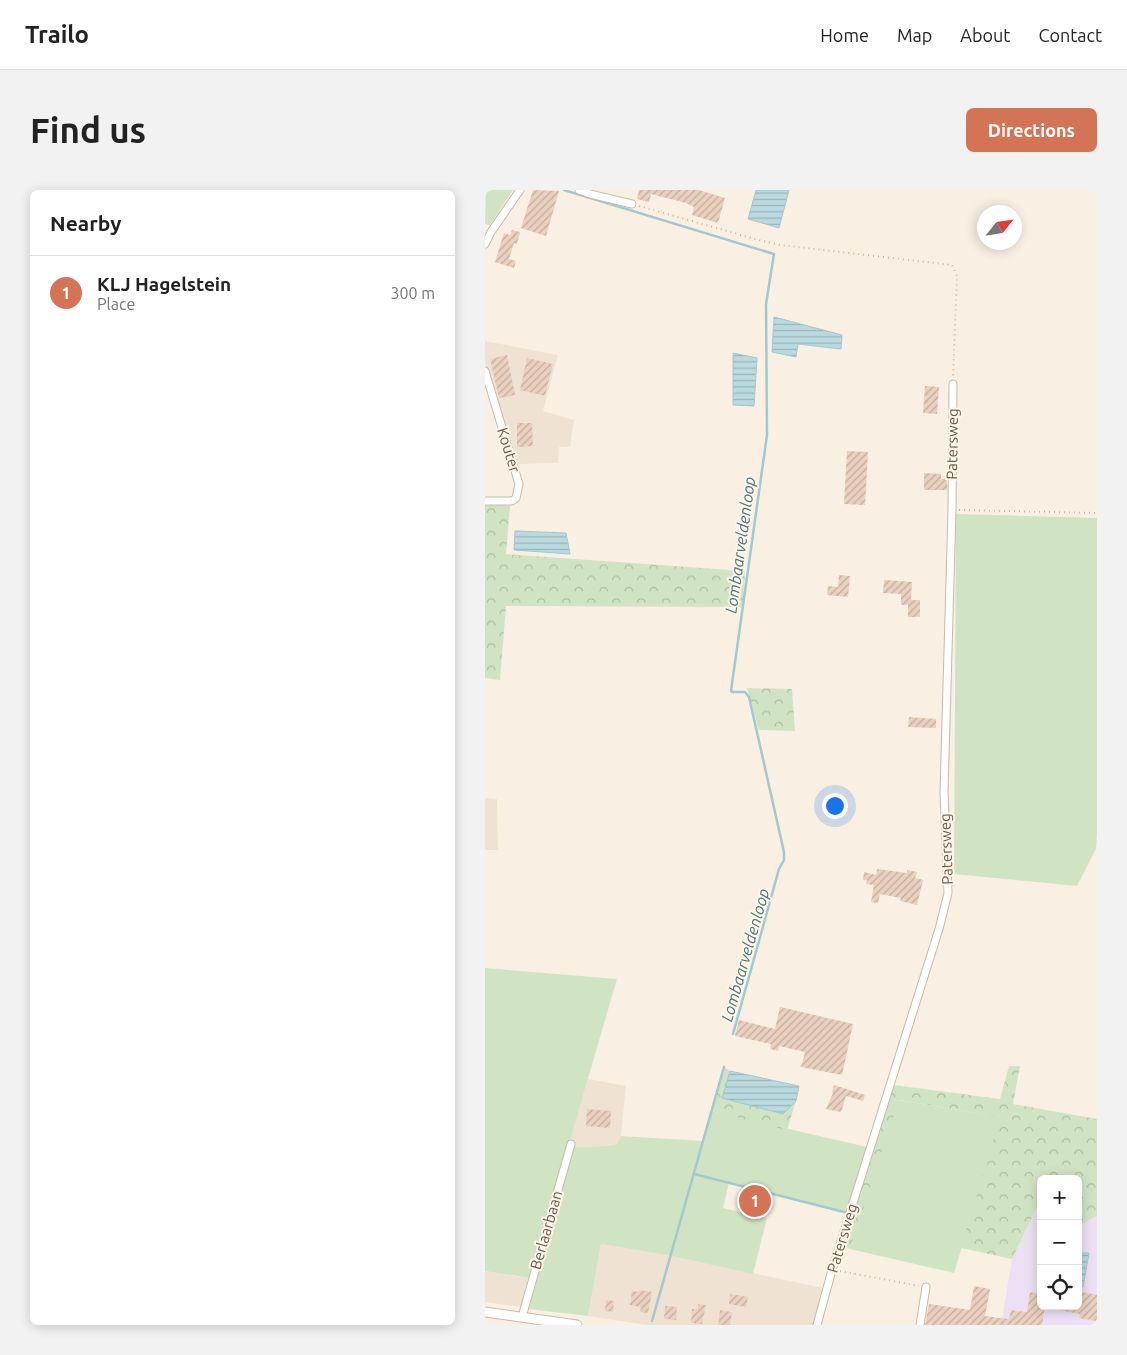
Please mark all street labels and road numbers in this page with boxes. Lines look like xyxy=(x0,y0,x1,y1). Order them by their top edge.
street label: Patersweg xyxy=(943,408,961,480)
street label: Kouter xyxy=(494,425,524,475)
street label: Patersweg xyxy=(936,813,956,885)
street label: Berlaarbaan xyxy=(527,1189,565,1271)
street label: Patersweg xyxy=(823,1201,861,1275)

